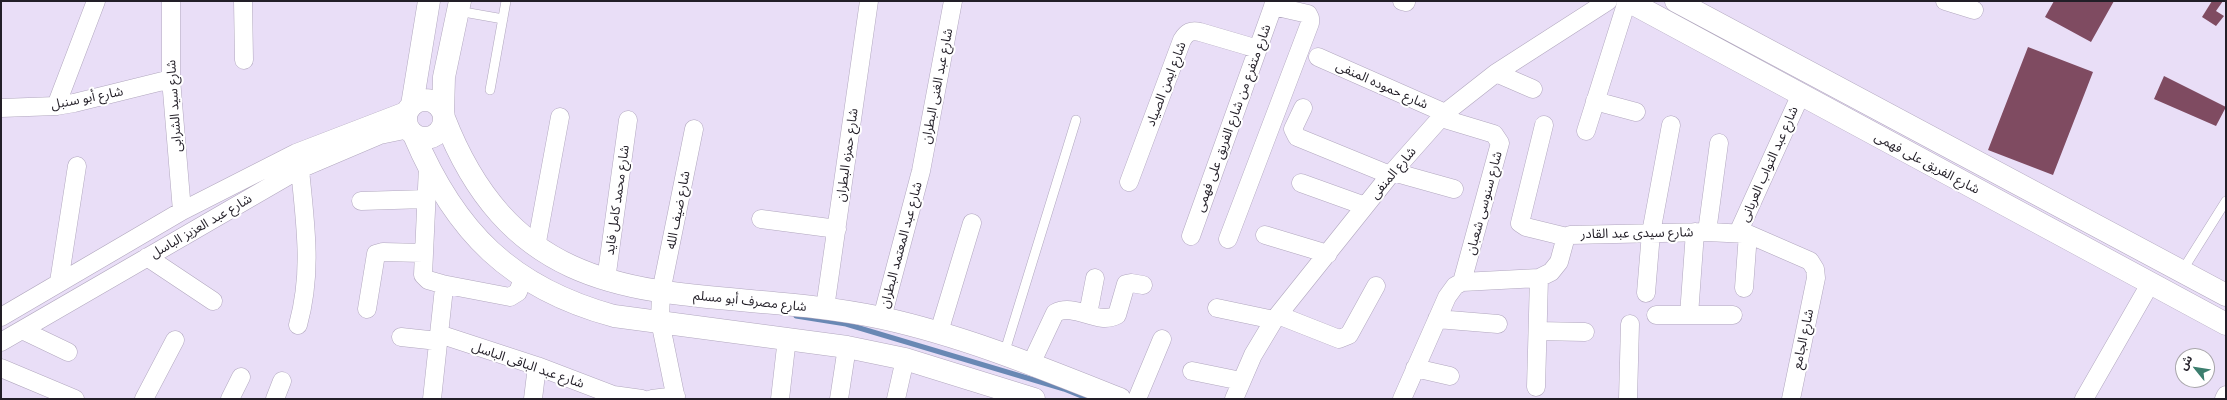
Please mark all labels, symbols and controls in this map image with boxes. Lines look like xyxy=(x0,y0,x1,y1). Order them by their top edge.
street label: شارع متفرع من شارع الفريق على فهمى xyxy=(1192,22,1274,214)
street label: شارع عبد الغنى البطران xyxy=(918,27,956,145)
street label: شارع ايمن الصياد xyxy=(1143,39,1189,129)
street label: شارع حموده المنفى xyxy=(1334,58,1430,112)
street label: شارع سيد الشرابى xyxy=(163,59,185,153)
street label: شارع أبو سنبل xyxy=(50,83,124,113)
street label: شارع عبد التواب العربانى xyxy=(1736,104,1802,224)
street label: شارع حمزه البطران xyxy=(833,107,861,203)
street label: شارع الفريق على فهمى xyxy=(1872,129,1982,197)
street label: شارع محمد كامل فايد xyxy=(602,144,632,256)
street label: شارع المنفى xyxy=(1367,144,1419,202)
street label: شارع سنوسى شعبان xyxy=(1463,149,1505,257)
street label: شارع ضيف الله xyxy=(663,169,693,251)
street label: شارع عبد المعتمد البطران xyxy=(877,180,925,310)
street label: شارع عبد العزيز الباسل xyxy=(147,191,255,261)
street label: شارع سيدى عبد القادر xyxy=(1581,224,1693,242)
street label: شارع مصرف أبو مسلم xyxy=(693,287,807,315)
street label: شارع الجامع xyxy=(1789,308,1817,370)
street label: شارع عبد الباقى الباسل xyxy=(470,338,586,392)
north arrow xyxy=(2175,348,2215,388)
text: ش xyxy=(2176,352,2194,372)

